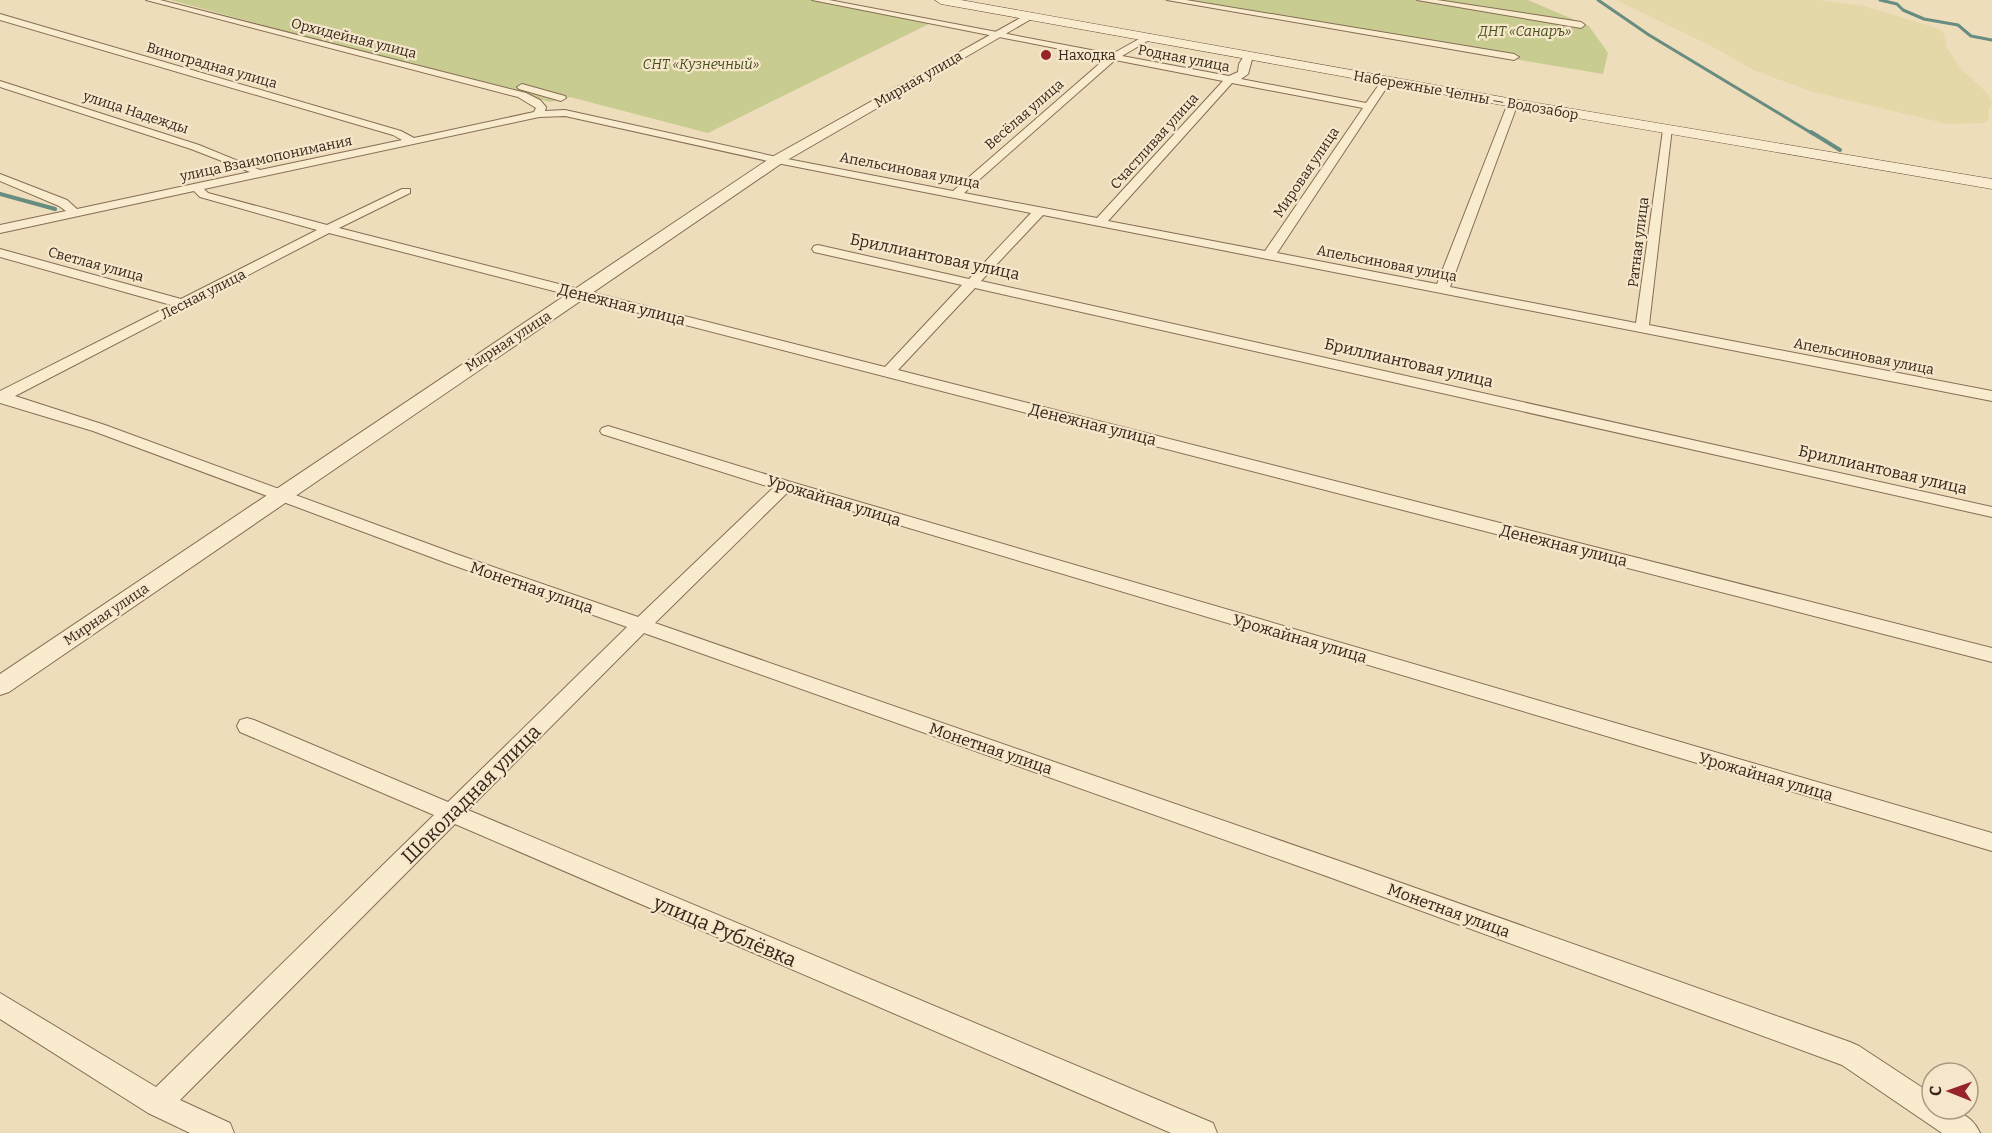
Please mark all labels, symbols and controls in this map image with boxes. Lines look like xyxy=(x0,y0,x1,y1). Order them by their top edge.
street label: Орхидейная улица xyxy=(289,15,419,62)
park label: ДНТ «Санаръ» xyxy=(1478,23,1571,40)
street label: Виноградная улица xyxy=(145,39,279,92)
street label: Родная улица xyxy=(1137,41,1232,76)
street label: Мирная улица xyxy=(871,47,966,111)
place label: Находка xyxy=(1058,47,1116,64)
marker: Находка xyxy=(1039,48,1053,62)
park label: СНТ «Кузнечный» xyxy=(643,56,759,73)
street label: Набережные Челны — Водозабор xyxy=(1352,67,1580,124)
street label: Весёлая улица xyxy=(982,75,1067,153)
street label: улица Надежды xyxy=(80,87,191,138)
street label: Счастливая улица xyxy=(1107,90,1202,193)
street label: Мировая улица xyxy=(1270,124,1343,221)
street label: улица Взаимопонимания xyxy=(178,132,354,185)
street label: Апельсиновая улица xyxy=(838,149,982,192)
street label: Ратная улица xyxy=(1625,196,1653,288)
street label: Бриллиантовая улица xyxy=(848,229,1022,284)
street label: Апельсиновая улица xyxy=(1315,242,1459,285)
street label: Светлая улица xyxy=(46,244,146,286)
street label: Лесная улица xyxy=(158,266,249,323)
street label: Денежная улица xyxy=(556,280,688,330)
street label: Мирная улица xyxy=(462,307,555,375)
street label: Бриллиантовая улица xyxy=(1323,334,1495,391)
street label: Апельсиновая улица xyxy=(1792,335,1936,378)
street label: Денежная улица xyxy=(1027,400,1159,450)
street label: Бриллиантовая улица xyxy=(1797,441,1969,498)
street label: Урожайная улица xyxy=(764,471,903,530)
street label: Денежная улица xyxy=(1498,521,1630,571)
street label: Монетная улица xyxy=(468,557,596,618)
street label: Мирная улица xyxy=(61,580,152,649)
street label: Урожайная улица xyxy=(1230,610,1370,667)
street label: Монетная улица xyxy=(927,718,1055,779)
street label: Шоколадная улица xyxy=(396,719,546,869)
street label: Урожайная улица xyxy=(1696,748,1836,805)
street label: Монетная улица xyxy=(1385,879,1513,942)
street label: улица Рублёвка xyxy=(649,890,800,972)
north arrow xyxy=(1920,1061,1980,1121)
text: С xyxy=(1926,1086,1945,1096)

